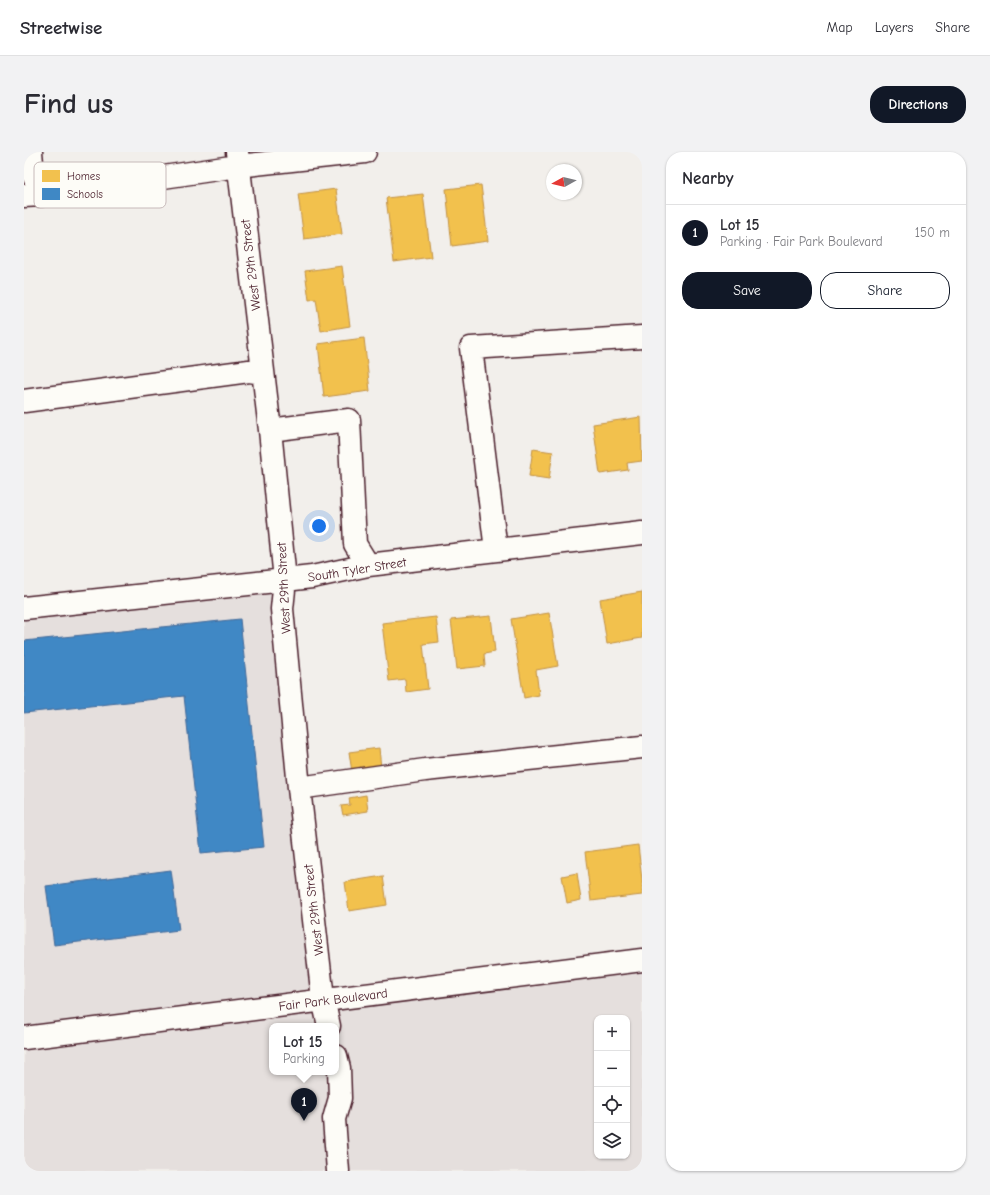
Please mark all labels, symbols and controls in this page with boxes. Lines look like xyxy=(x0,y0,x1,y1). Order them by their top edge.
text: Streetwise xyxy=(20,17,102,39)
text: Map xyxy=(826,19,853,36)
text: Layers xyxy=(875,19,913,36)
text: Share xyxy=(935,19,970,36)
button: Directions xyxy=(870,86,966,123)
text: Find us xyxy=(24,88,113,120)
legend xyxy=(34,162,166,208)
north arrow xyxy=(546,164,582,200)
text: Nearby xyxy=(682,169,733,188)
text: Homes xyxy=(67,170,100,183)
text: Schools xyxy=(67,188,103,201)
text: Lot 15 xyxy=(720,216,760,234)
street label: West 29th Street xyxy=(237,217,264,311)
text: 1 xyxy=(692,225,698,240)
text: 150 m xyxy=(915,225,950,240)
text: Parking · Fair Park Boulevard xyxy=(720,234,883,249)
button: Save xyxy=(682,272,812,309)
button: Share xyxy=(820,272,950,309)
your location xyxy=(309,516,329,536)
street label: West 29th Street xyxy=(274,541,293,634)
street label: South Tyler Street xyxy=(307,554,409,585)
street label: West 29th Street xyxy=(300,862,327,956)
street label: Fair Park Boulevard xyxy=(278,985,388,1014)
map controls xyxy=(594,1015,630,1159)
button: + xyxy=(594,1015,630,1051)
popup xyxy=(269,1023,339,1075)
text: Lot 15 xyxy=(283,1033,323,1051)
text: Parking xyxy=(283,1051,325,1066)
button: − xyxy=(594,1051,630,1087)
button: locate xyxy=(594,1087,630,1123)
pin: 1 xyxy=(291,1088,317,1121)
button: layers xyxy=(594,1123,630,1159)

